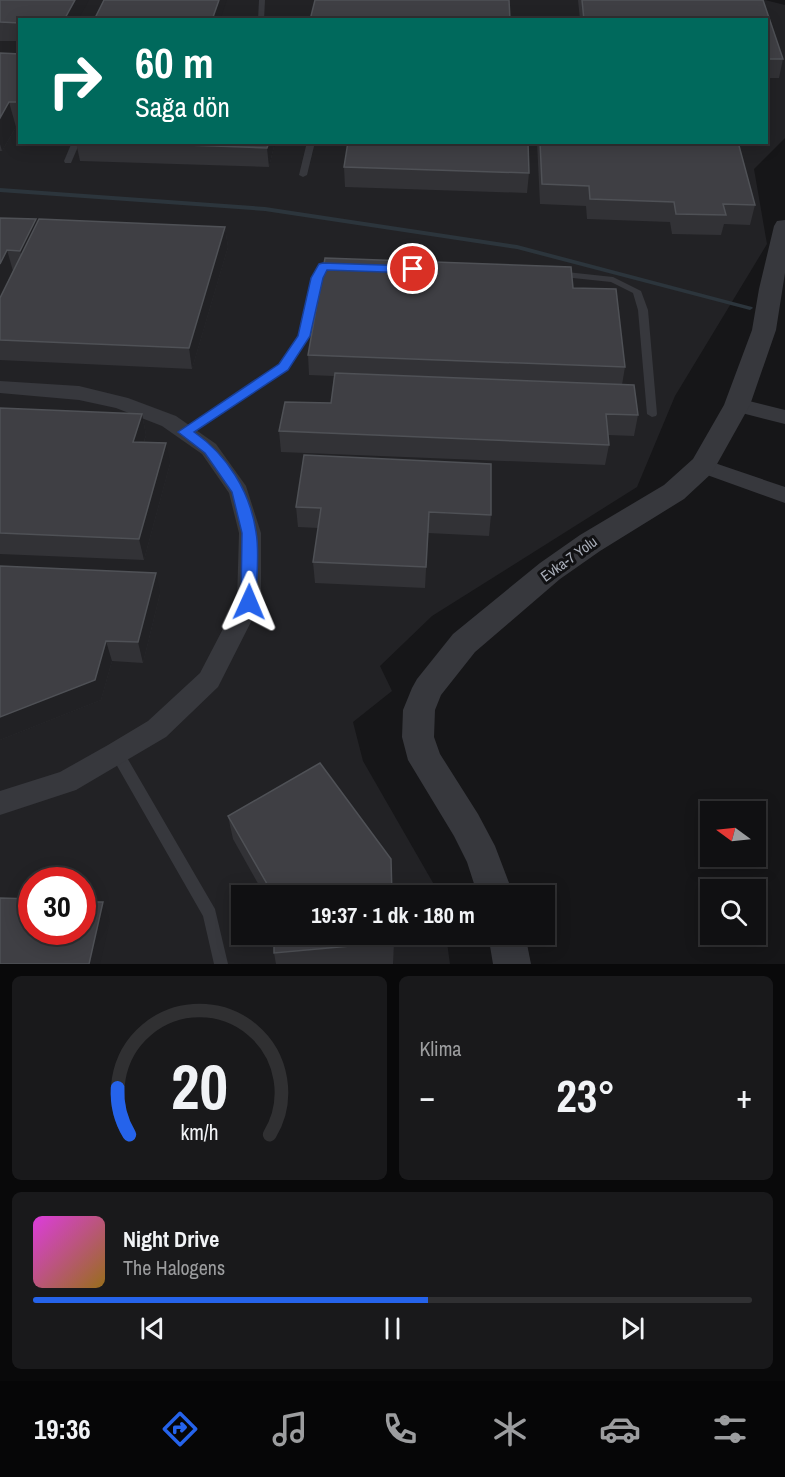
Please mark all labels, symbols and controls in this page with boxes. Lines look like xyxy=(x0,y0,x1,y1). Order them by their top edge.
text: 60 m xyxy=(135,35,214,91)
icon: right xyxy=(36,42,114,120)
text: Sağa dön xyxy=(135,89,230,125)
pin xyxy=(387,243,438,294)
icon: arrive xyxy=(396,252,429,285)
street label: Evka-7 Yolu xyxy=(536,531,601,586)
position arrow xyxy=(217,570,281,634)
north arrow xyxy=(700,801,766,867)
map controls xyxy=(700,801,766,945)
speed limit sign: 30 xyxy=(18,867,96,945)
button: search xyxy=(700,879,766,945)
text: 19:37 · 1 dk · 180 m xyxy=(311,900,475,930)
text: Klima xyxy=(420,1035,461,1062)
text: 20 xyxy=(171,1044,228,1128)
text: 23° xyxy=(556,1065,615,1126)
text: − xyxy=(420,1074,435,1118)
text: + xyxy=(736,1074,752,1118)
text: km/h xyxy=(180,1118,218,1147)
text: Night Drive xyxy=(123,1224,219,1254)
text: The Halogens xyxy=(123,1254,225,1281)
icon: previous xyxy=(136,1312,169,1345)
icon: pause xyxy=(376,1312,409,1345)
icon: next xyxy=(616,1312,649,1345)
icon: directions xyxy=(159,1408,201,1450)
icon: music xyxy=(269,1408,311,1450)
icon: phone xyxy=(379,1408,421,1450)
icon: climate xyxy=(489,1408,531,1450)
icon: car xyxy=(599,1408,641,1450)
icon: filters xyxy=(709,1408,751,1450)
text: 19:36 xyxy=(34,1411,91,1447)

